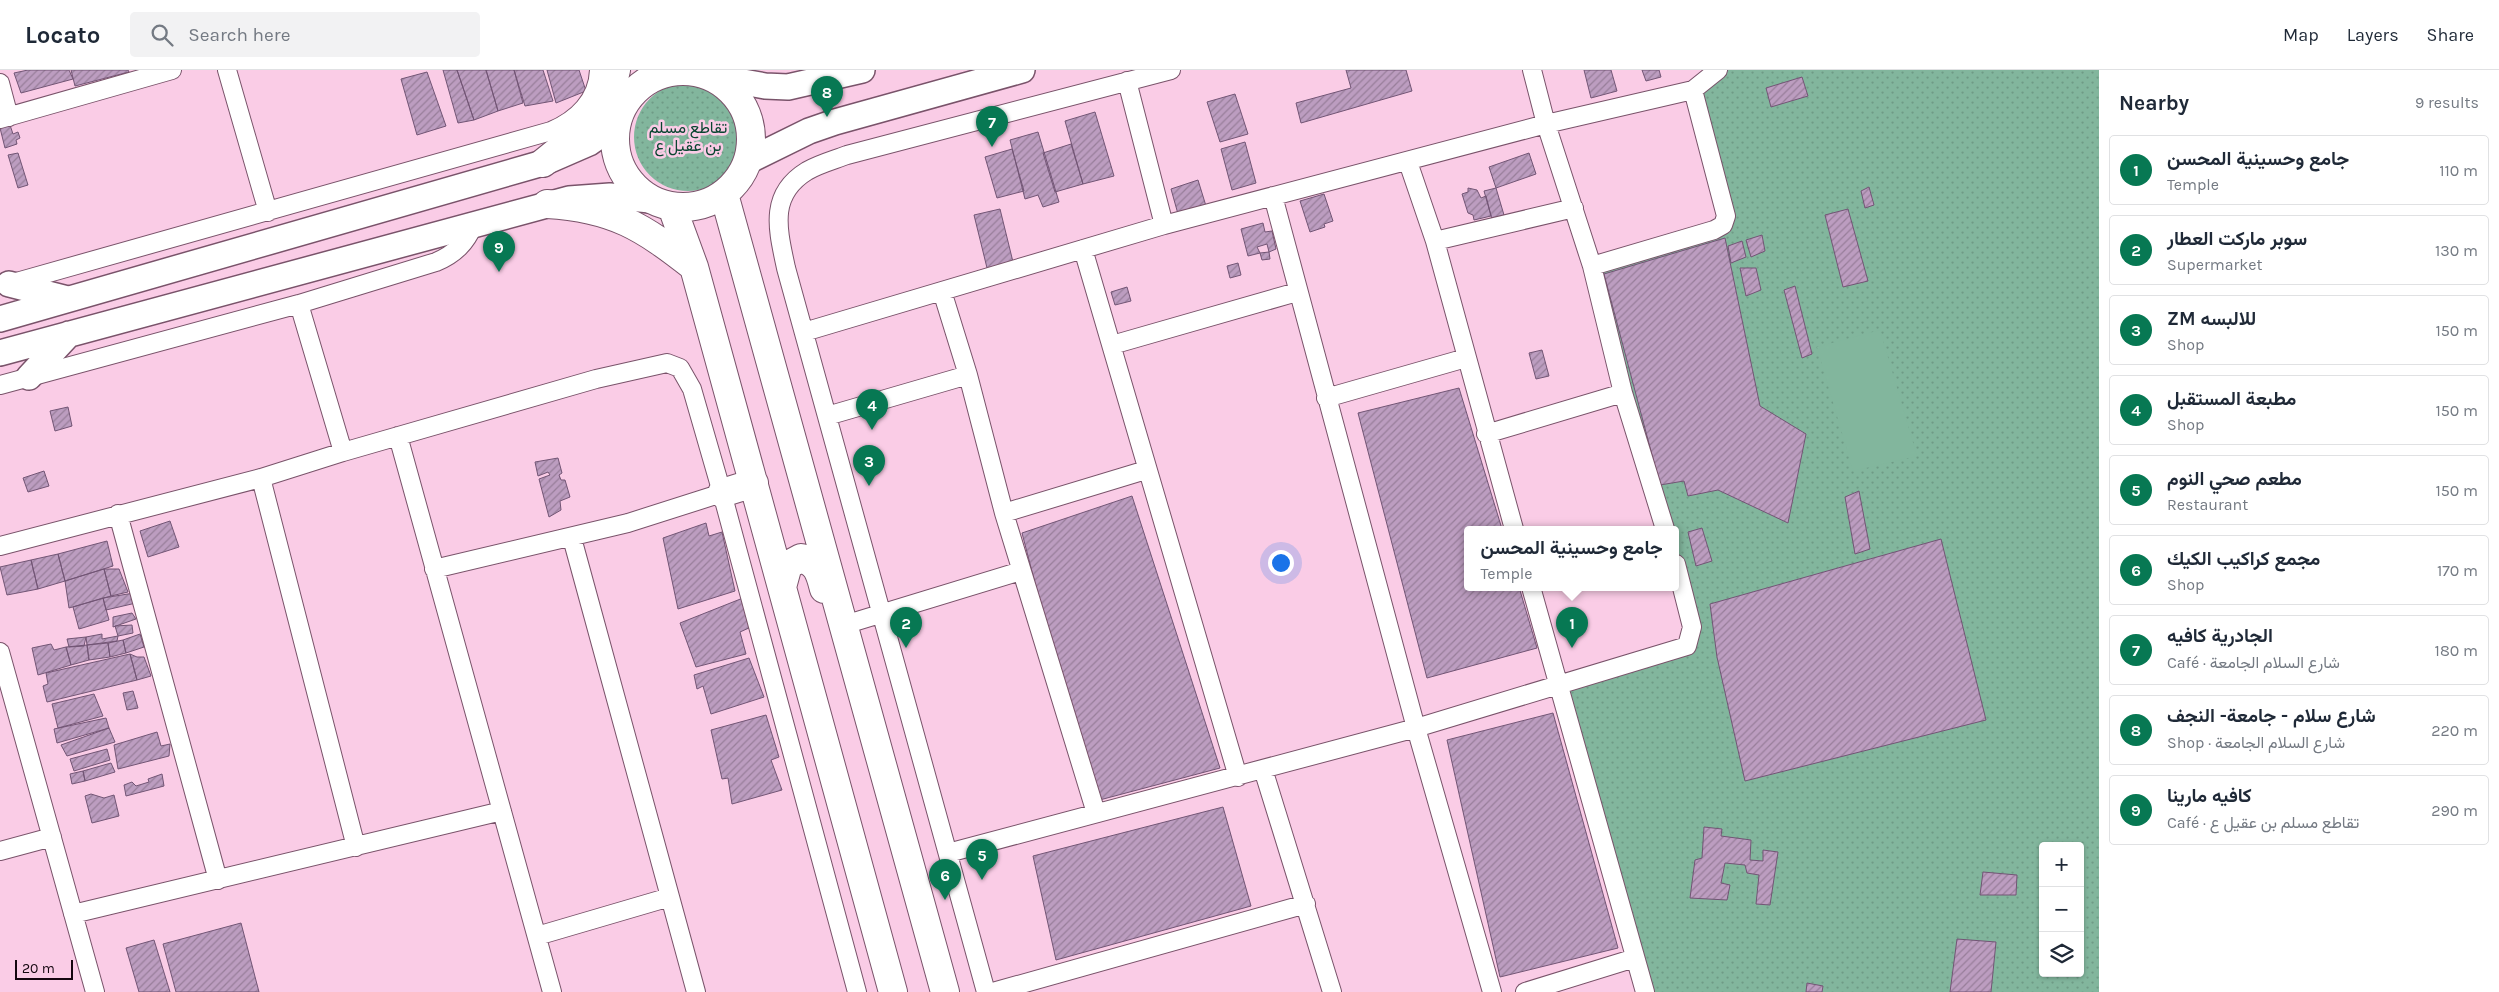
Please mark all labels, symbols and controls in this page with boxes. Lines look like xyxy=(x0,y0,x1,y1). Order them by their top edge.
search box xyxy=(130,12,480,57)
text: Locato xyxy=(25,21,100,49)
icon: search xyxy=(148,21,176,49)
text: Search here xyxy=(188,24,290,46)
text: Map xyxy=(2283,24,2319,46)
text: Layers xyxy=(2347,24,2399,46)
text: Share xyxy=(2427,24,2474,46)
pin: 8 xyxy=(811,76,843,117)
text: Nearby xyxy=(2119,91,2189,115)
text: 9 results xyxy=(2415,93,2479,112)
pin: 7 xyxy=(976,106,1008,147)
park label: تقاطع مسلم بن عقيل ع xyxy=(649,118,727,157)
text: جامع وحسينية المحسن xyxy=(2167,148,2349,170)
text: 1 xyxy=(2133,161,2139,180)
text: 110 m xyxy=(2439,161,2478,180)
text: Temple xyxy=(2167,175,2219,194)
text: سوبر ماركت العطار xyxy=(2167,228,2307,250)
pin: 9 xyxy=(483,231,515,272)
text: 2 xyxy=(2131,241,2141,260)
text: 130 m xyxy=(2435,241,2478,260)
text: Supermarket xyxy=(2167,255,2263,274)
text: ZM للالبسه xyxy=(2167,308,2256,330)
text: 3 xyxy=(2131,321,2141,340)
text: 150 m xyxy=(2435,321,2478,340)
text: Shop xyxy=(2167,335,2204,354)
text: مطبعة المستقبل xyxy=(2167,388,2296,410)
pin: 4 xyxy=(856,389,888,430)
text: 4 xyxy=(2131,401,2141,420)
text: 150 m xyxy=(2435,401,2478,420)
text: Shop xyxy=(2167,415,2204,434)
pin: 3 xyxy=(853,445,885,486)
text: مطعم صحي النوم xyxy=(2167,468,2302,490)
text: 5 xyxy=(2131,481,2141,500)
text: 150 m xyxy=(2435,481,2478,500)
text: Restaurant xyxy=(2167,495,2248,514)
popup xyxy=(1464,526,1679,591)
text: جامع وحسينية المحسن xyxy=(1480,537,1663,559)
text: مجمع كراكيب الكيك xyxy=(2167,548,2320,570)
your location xyxy=(1268,550,1294,576)
text: 6 xyxy=(2131,561,2141,580)
text: 170 m xyxy=(2437,561,2478,580)
text: Temple xyxy=(1480,564,1532,583)
text: Shop xyxy=(2167,575,2204,594)
pin: 2 xyxy=(890,607,922,648)
pin: 1 xyxy=(1556,607,1588,648)
text: الجادرية كافيه xyxy=(2167,625,2273,647)
text: 7 xyxy=(2132,641,2140,660)
text: 180 m xyxy=(2435,641,2478,660)
text: Café · شارع السلام الجامعة xyxy=(2167,653,2340,672)
text: شارع سلام - جامعة- النجف xyxy=(2167,705,2376,727)
text: 8 xyxy=(2131,721,2141,740)
text: 220 m xyxy=(2431,721,2478,740)
text: Shop · شارع السلام الجامعة xyxy=(2167,733,2345,752)
text: كافيه مارينا xyxy=(2167,785,2252,807)
text: 9 xyxy=(2131,801,2141,820)
text: 290 m xyxy=(2431,801,2478,820)
text: Café · تقاطع مسلم بن عقيل ع xyxy=(2167,813,2359,832)
pin: 5 xyxy=(966,839,998,880)
map controls xyxy=(2039,842,2084,977)
button: + xyxy=(2039,842,2084,887)
pin: 6 xyxy=(929,859,961,900)
button: − xyxy=(2039,887,2084,932)
button: layers xyxy=(2039,932,2084,977)
scale bar xyxy=(15,957,72,980)
text: 20 m xyxy=(22,960,55,977)

